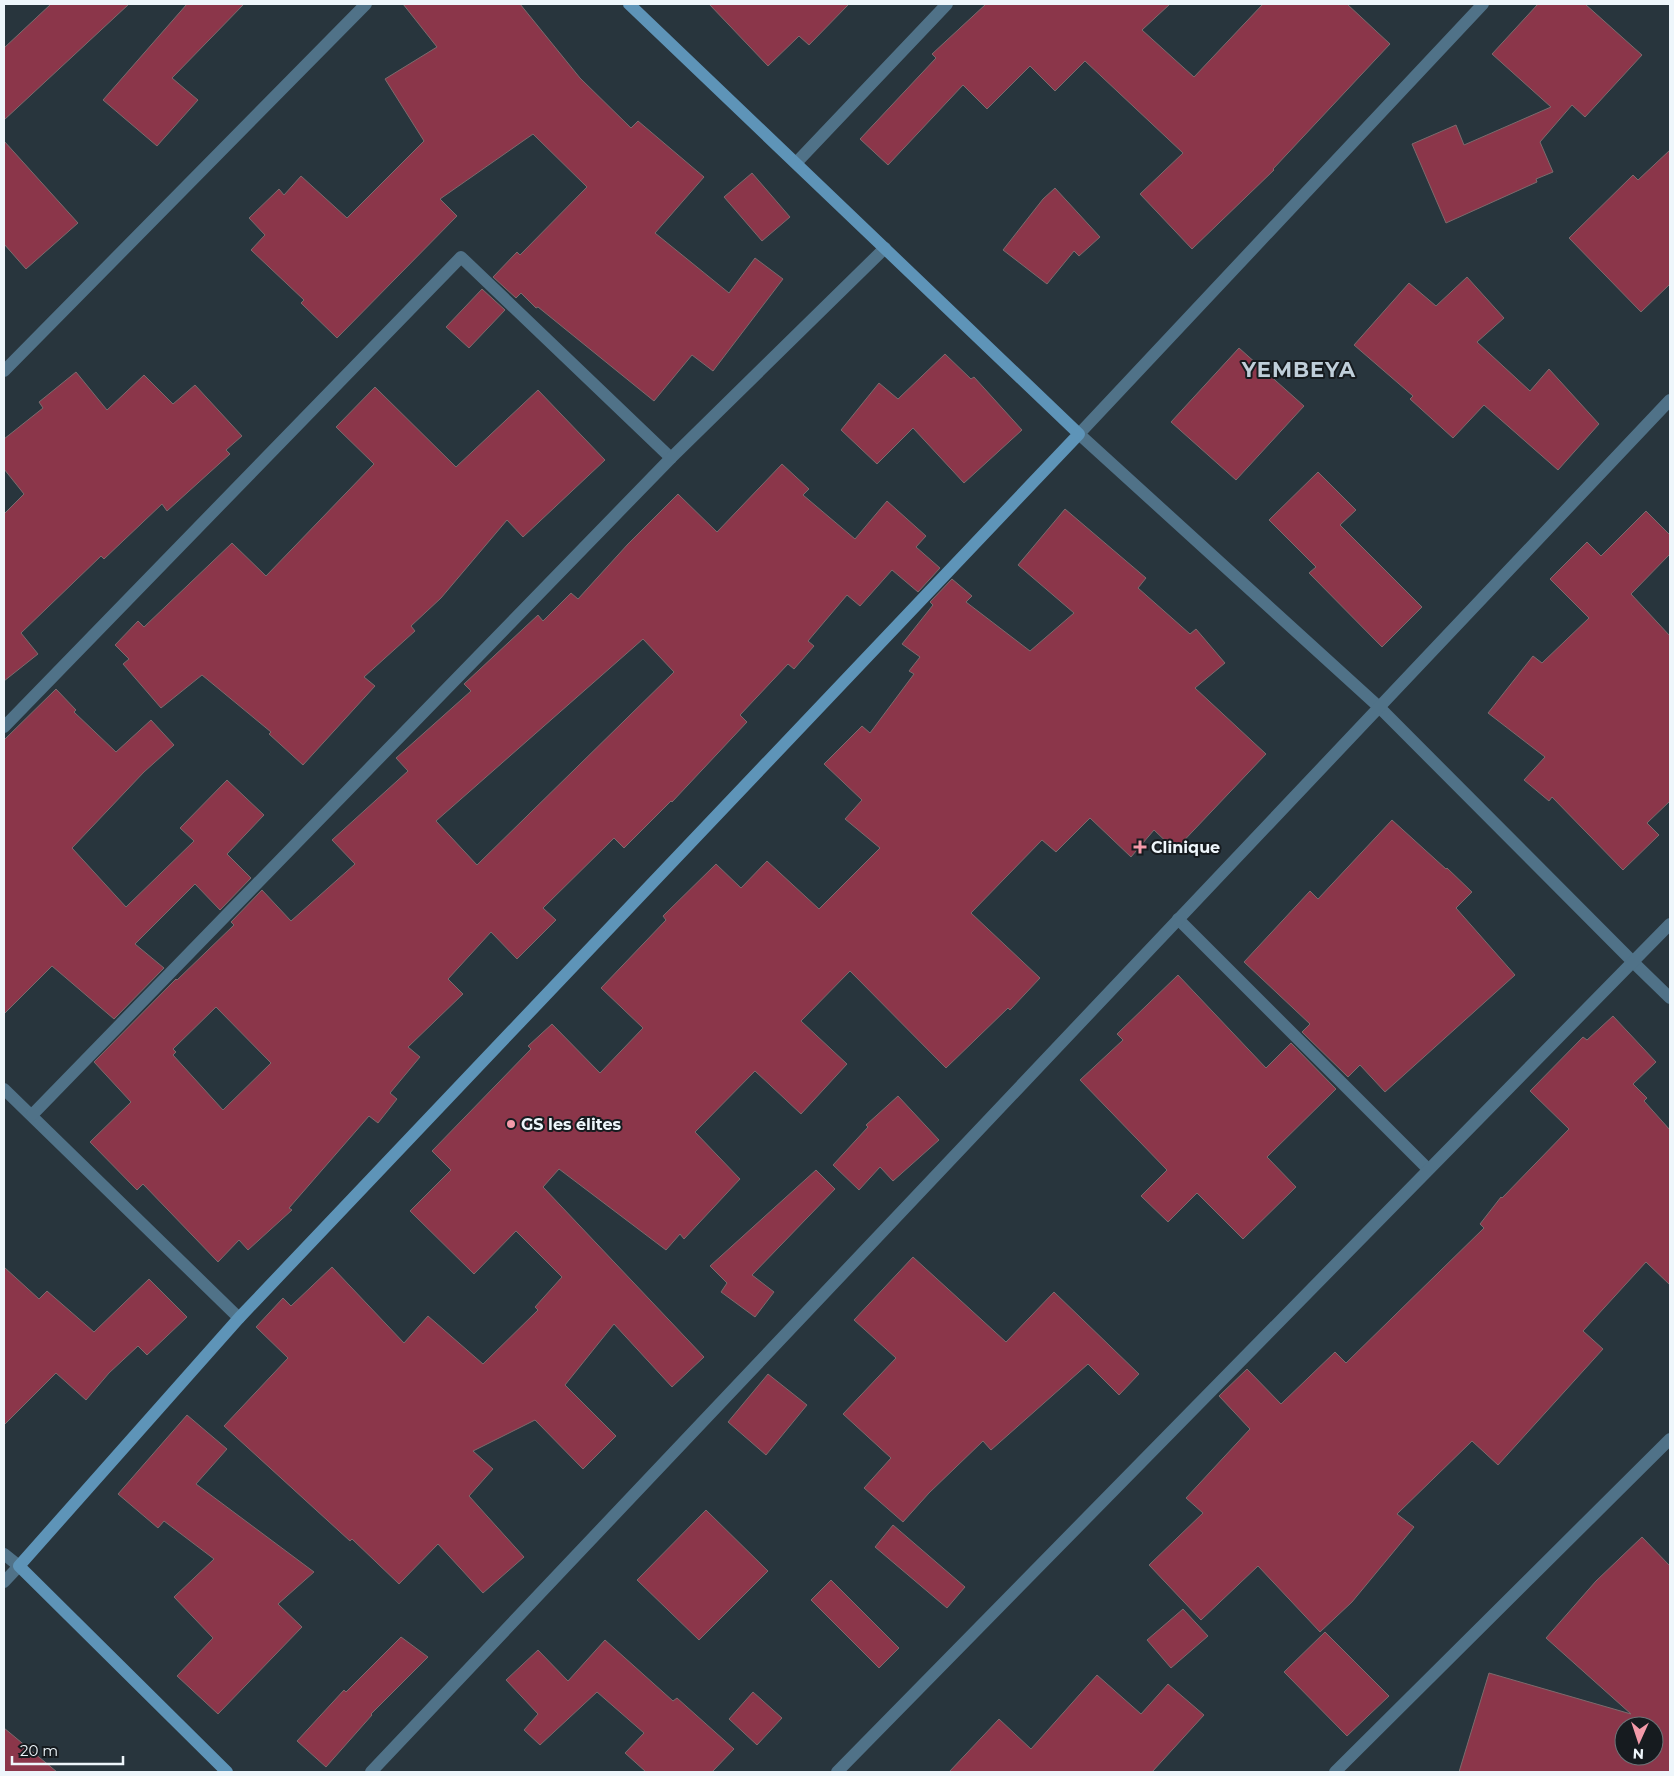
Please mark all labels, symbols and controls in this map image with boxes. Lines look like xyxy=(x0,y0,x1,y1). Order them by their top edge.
district label: YEMBEYA xyxy=(1241,357,1356,382)
place label: Clinique xyxy=(1151,838,1220,857)
marker: Clinique xyxy=(1133,840,1147,854)
place label: GS les élites xyxy=(521,1115,622,1134)
marker: GS les élites xyxy=(505,1118,517,1130)
north arrow xyxy=(1614,1716,1664,1766)
scale bar xyxy=(12,1734,124,1766)
text: 20 m xyxy=(20,1741,58,1760)
text: N xyxy=(1632,1745,1644,1763)

